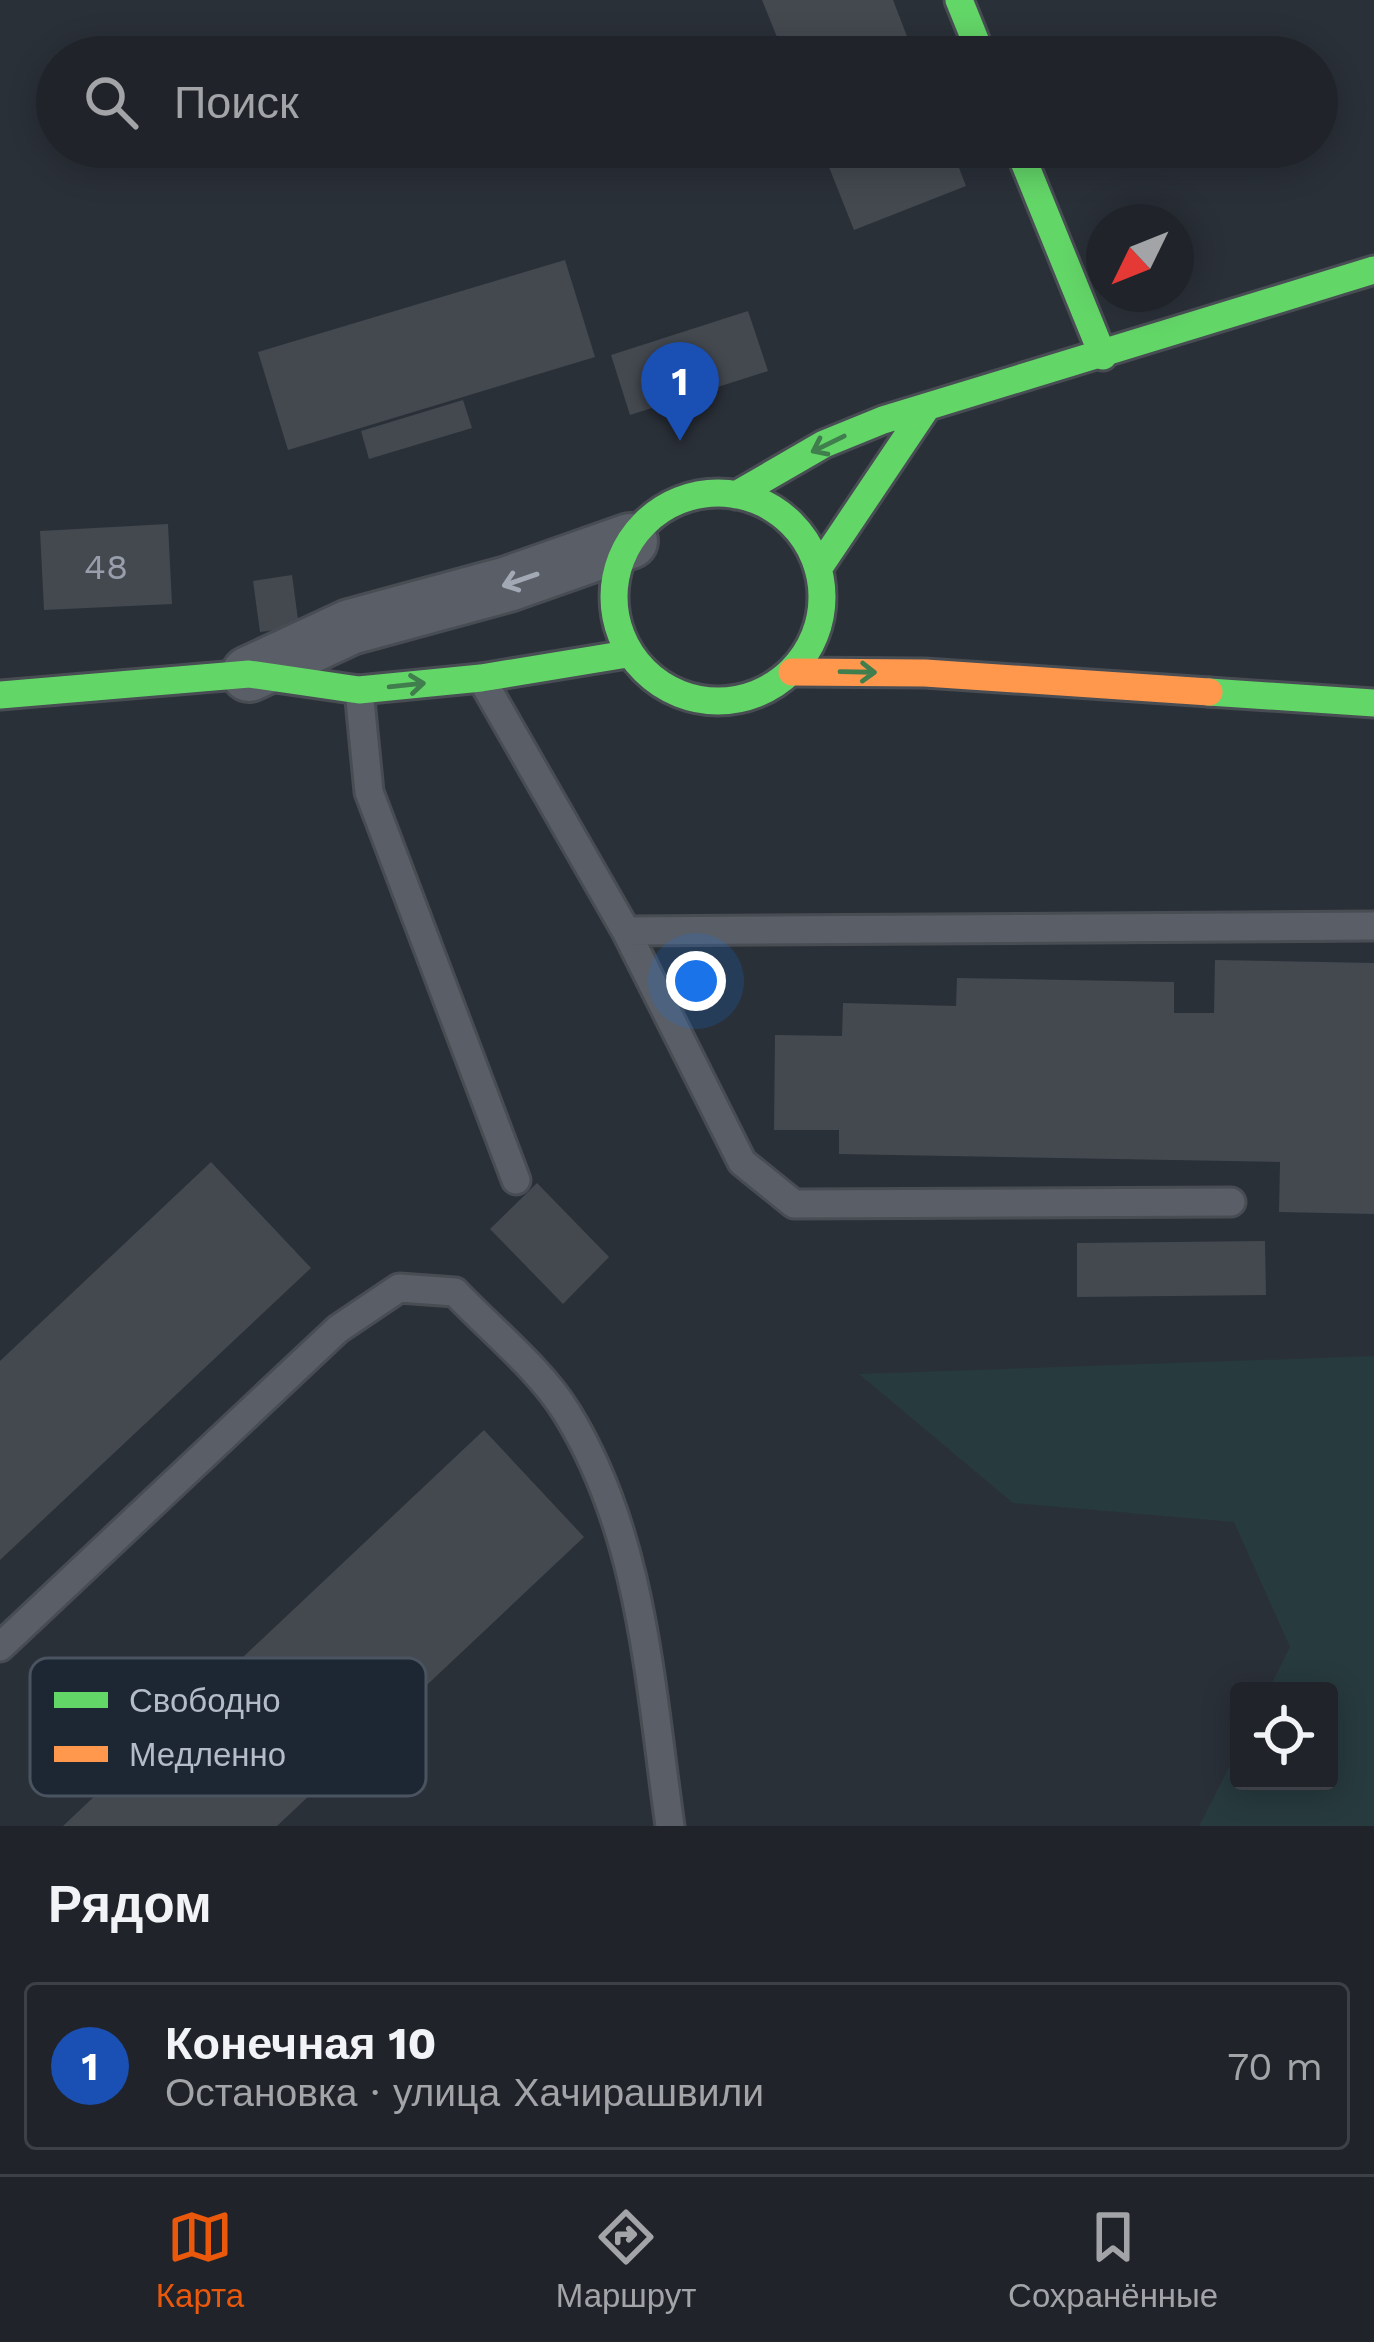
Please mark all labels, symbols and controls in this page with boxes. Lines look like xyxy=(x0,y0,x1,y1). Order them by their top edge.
search box xyxy=(36,36,1338,168)
icon: search xyxy=(78,69,144,135)
text: Поиск xyxy=(174,76,299,129)
north arrow xyxy=(1086,204,1194,312)
pin: 1 xyxy=(641,342,719,441)
one-way arrow xyxy=(811,434,847,456)
house number: 48 xyxy=(84,546,128,588)
one-way arrow xyxy=(501,570,539,592)
one-way arrow xyxy=(838,661,877,684)
one-way arrow xyxy=(387,673,426,696)
your location xyxy=(666,951,726,1011)
legend xyxy=(30,1658,426,1796)
text: Свободно xyxy=(129,1681,281,1720)
map controls xyxy=(1230,1682,1338,1790)
button: locate xyxy=(1230,1682,1338,1790)
text: Медленно xyxy=(129,1735,286,1774)
text: Рядом xyxy=(48,1875,212,1934)
text: Конечная 10 xyxy=(165,2017,437,2070)
text: 1 xyxy=(82,2044,98,2089)
text: 70 m xyxy=(1227,2044,1323,2089)
text: Остановка · улица Хачирашвили xyxy=(165,2070,764,2115)
tab: Карта xyxy=(156,2204,244,2315)
tab: Маршрут xyxy=(556,2204,696,2315)
tab: Сохранённые xyxy=(1008,2204,1218,2315)

